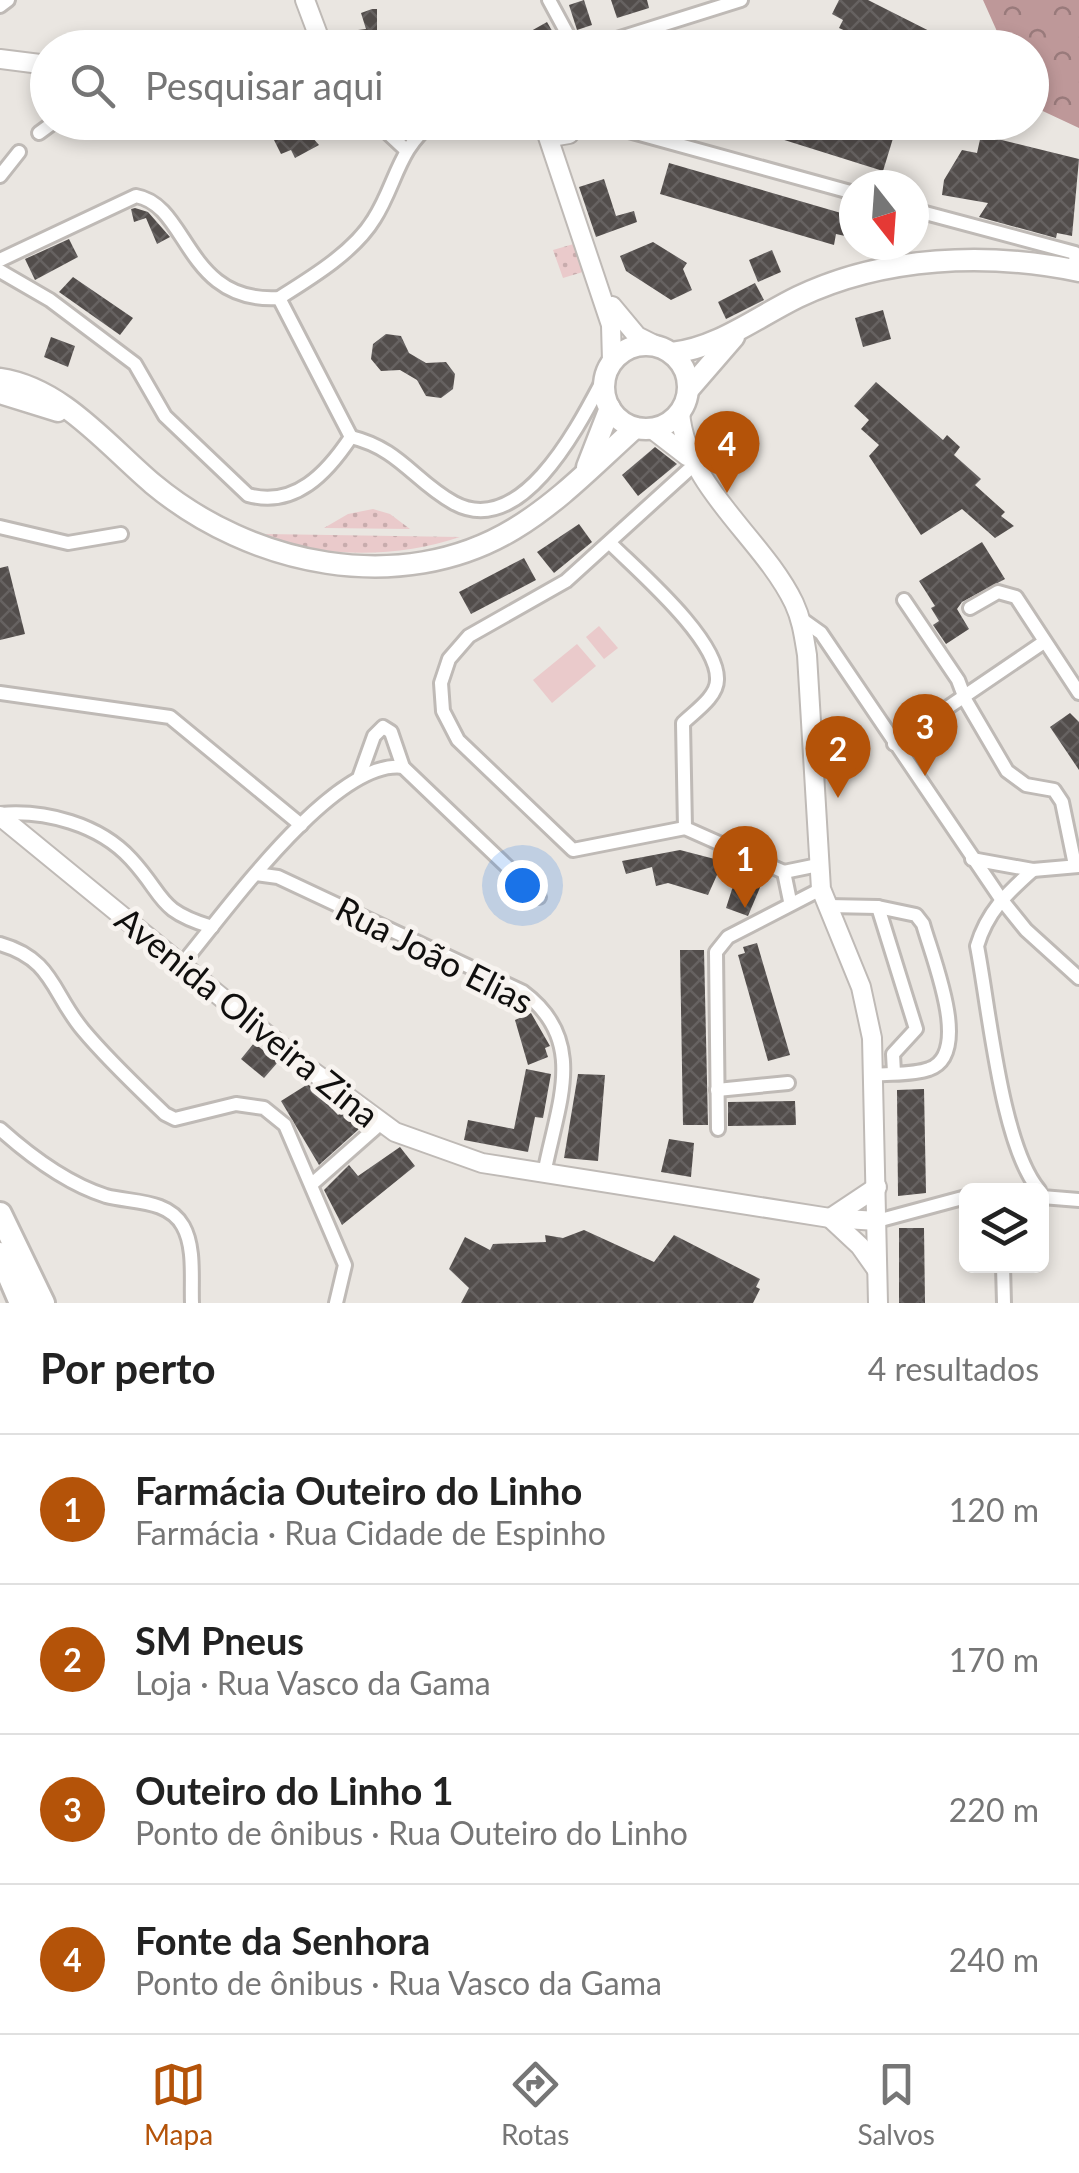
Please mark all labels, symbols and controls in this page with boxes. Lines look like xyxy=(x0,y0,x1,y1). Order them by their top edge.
search box xyxy=(30,30,1049,140)
icon: search xyxy=(65,58,120,113)
text: Pesquisar aqui xyxy=(145,62,384,108)
north arrow xyxy=(839,170,929,260)
pin: 4 xyxy=(694,410,760,493)
pin: 3 xyxy=(892,694,958,776)
pin: 2 xyxy=(806,716,870,798)
pin: 1 xyxy=(712,826,778,908)
your location xyxy=(497,860,548,911)
street label: Rua João Elias xyxy=(329,886,541,1022)
street label: Avenida Oliveira Zina xyxy=(108,897,388,1135)
map controls xyxy=(959,1183,1049,1273)
button: layers xyxy=(959,1183,1049,1273)
text: Por perto xyxy=(40,1343,216,1393)
text: 4 resultados xyxy=(868,1349,1039,1388)
text: Farmácia Outeiro do Linho xyxy=(135,1467,582,1513)
text: 1 xyxy=(63,1490,82,1529)
text: 120 m xyxy=(949,1490,1039,1529)
text: Farmácia · Rua Cidade de Espinho xyxy=(135,1513,606,1552)
text: SM Pneus xyxy=(135,1617,304,1663)
text: 2 xyxy=(63,1640,82,1679)
text: 170 m xyxy=(949,1640,1039,1679)
text: Loja · Rua Vasco da Gama xyxy=(135,1663,491,1702)
text: Outeiro do Linho 1 xyxy=(135,1767,454,1813)
text: 3 xyxy=(63,1790,82,1829)
text: 220 m xyxy=(949,1790,1039,1829)
text: Ponto de ônibus · Rua Outeiro do Linho xyxy=(135,1813,688,1852)
text: Fonte da Senhora xyxy=(135,1917,430,1963)
text: 4 xyxy=(63,1940,82,1979)
text: 240 m xyxy=(949,1940,1039,1979)
text: Ponto de ônibus · Rua Vasco da Gama xyxy=(135,1963,662,2002)
tab: Mapa xyxy=(144,2057,213,2151)
tab: Rotas xyxy=(501,2057,569,2151)
tab: Salvos xyxy=(857,2057,935,2151)

